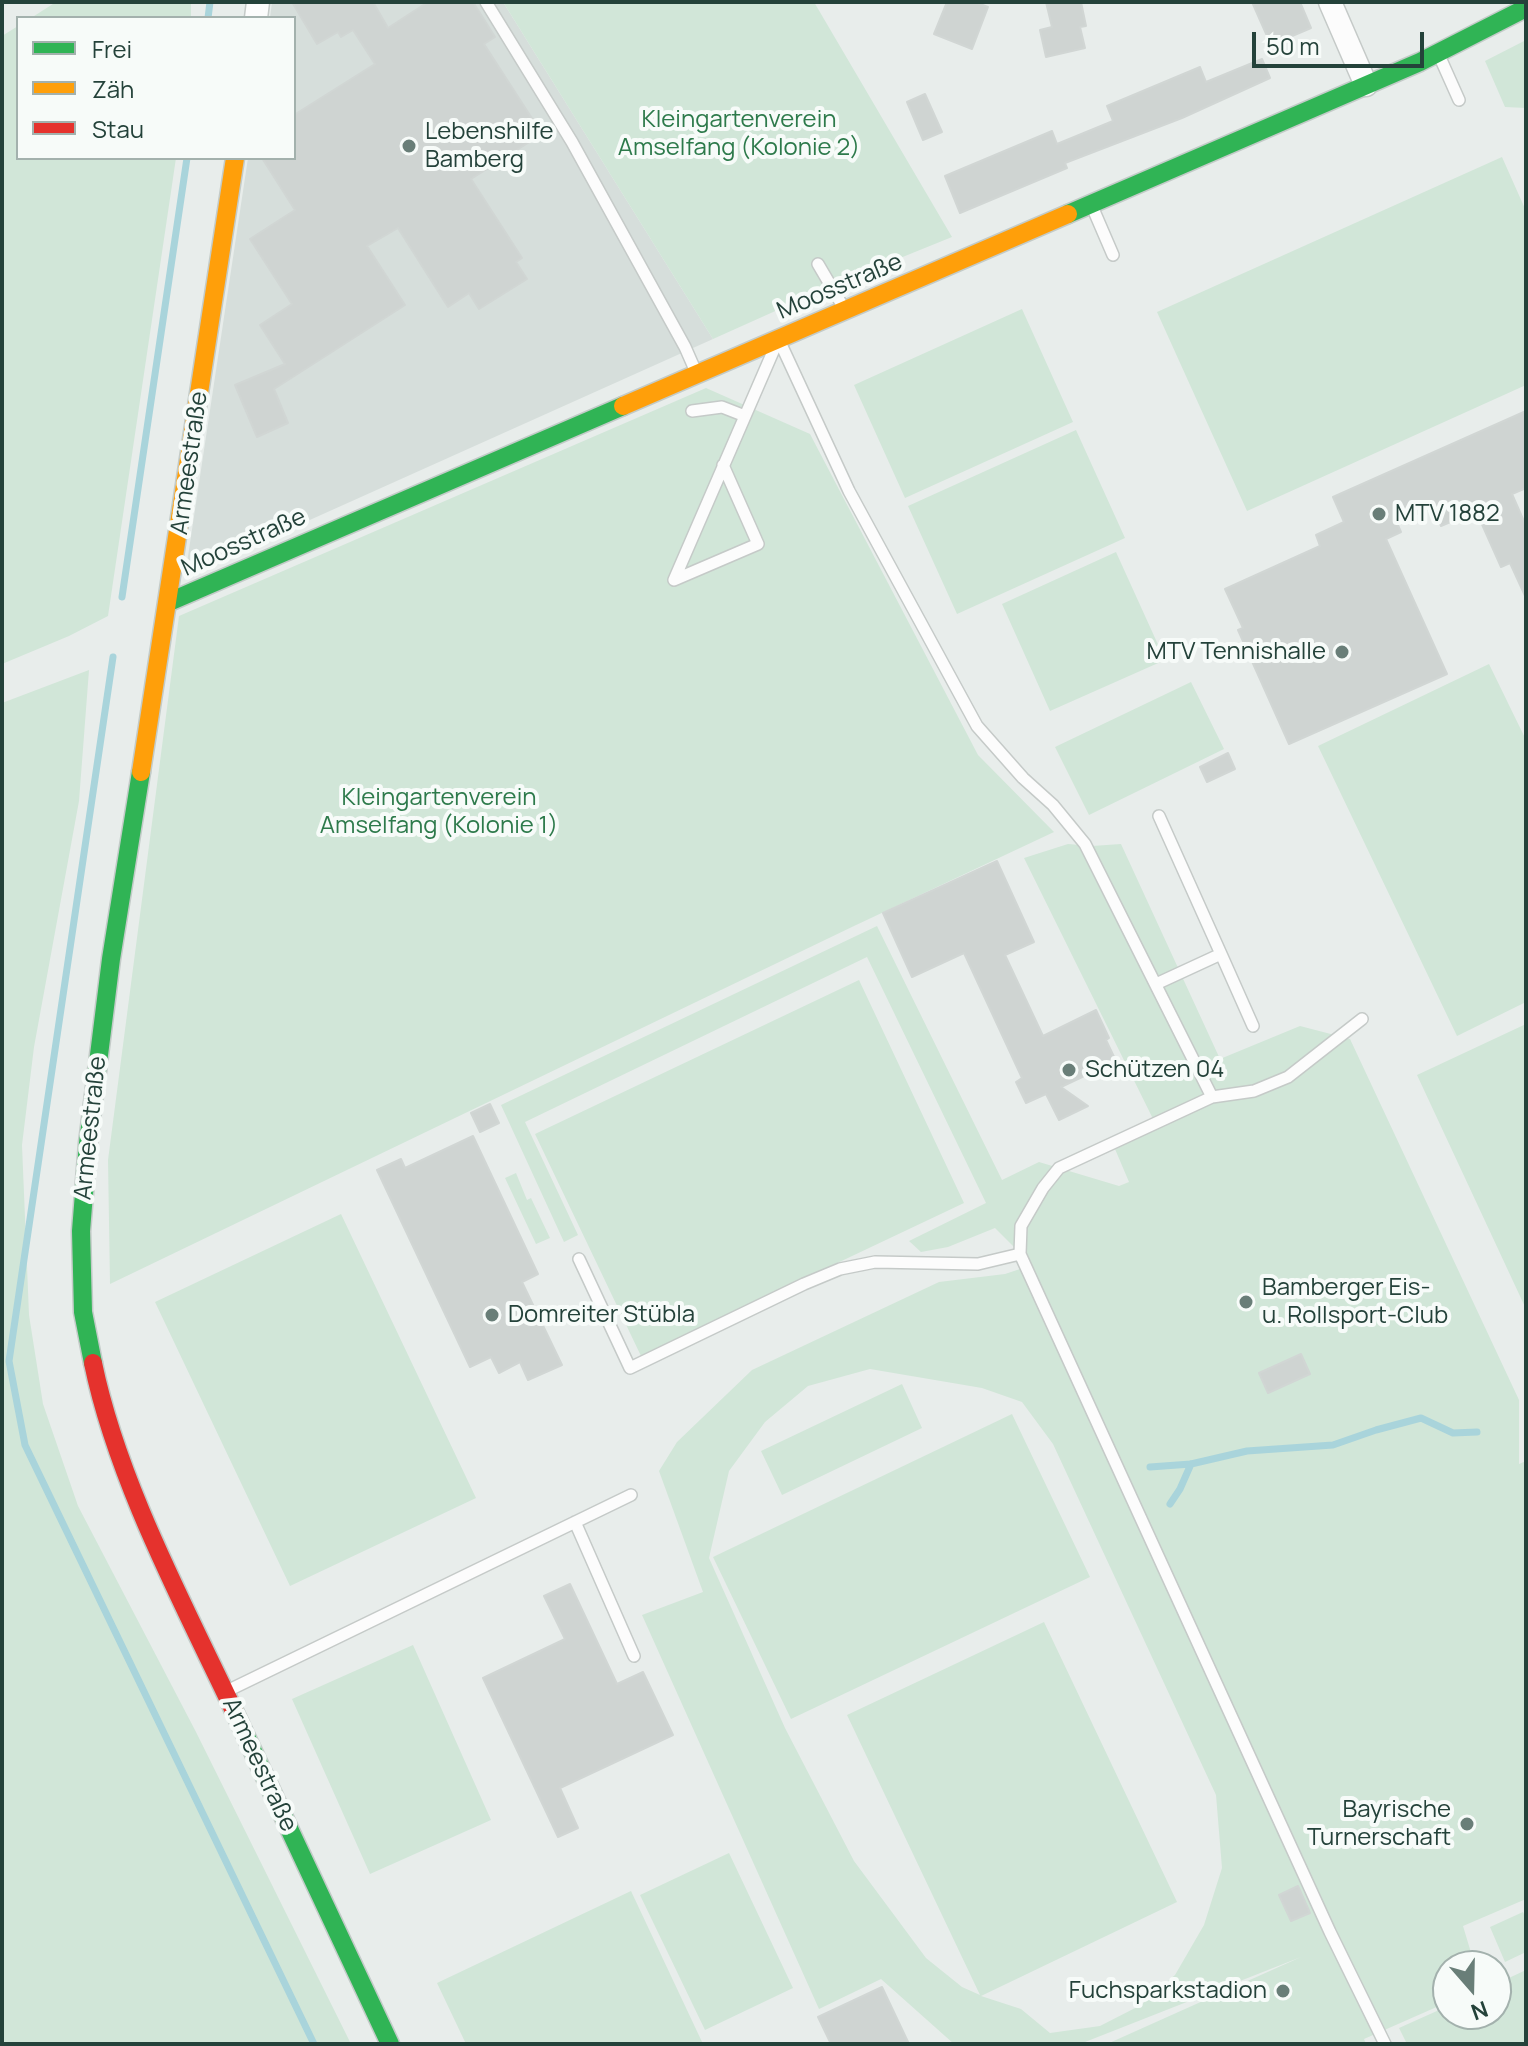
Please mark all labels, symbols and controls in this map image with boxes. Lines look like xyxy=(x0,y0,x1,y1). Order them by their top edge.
legend xyxy=(16,16,296,160)
scale bar xyxy=(1256,16,1428,66)
text: 50 m xyxy=(1266,29,1320,62)
text: Frei xyxy=(92,32,132,65)
text: Zäh xyxy=(92,72,134,105)
park label: Kleingartenverein Amselfang (Kolonie 2) xyxy=(618,106,860,162)
text: Stau xyxy=(92,112,144,145)
place label: Lebenshilfe Bamberg xyxy=(425,118,554,174)
marker: Lebenshilfe Bamberg xyxy=(400,137,418,155)
street label: Moosstraße xyxy=(773,248,907,326)
street label: Armeestraße xyxy=(166,390,214,536)
place label: MTV 1882 xyxy=(1395,500,1500,528)
street label: Moosstraße xyxy=(177,503,311,583)
marker: MTV 1882 xyxy=(1370,505,1388,523)
place label: MTV Tennishalle xyxy=(1147,638,1326,666)
marker: MTV Tennishalle xyxy=(1333,643,1351,661)
park label: Kleingartenverein Amselfang (Kolonie 1) xyxy=(320,784,558,840)
street label: Armeestraße xyxy=(69,1055,113,1201)
place label: Schützen 04 xyxy=(1085,1056,1224,1084)
marker: Schützen 04 xyxy=(1060,1061,1078,1079)
place label: Bamberger Eis- u. Rollsport-Club xyxy=(1262,1274,1448,1330)
marker: Bamberger Eis- u. Rollsport-Club xyxy=(1237,1293,1255,1311)
place label: Domreiter Stübla xyxy=(508,1301,695,1329)
marker: Domreiter Stübla xyxy=(483,1306,501,1324)
street label: Armeestraße xyxy=(215,1694,303,1836)
place label: Bayrische Turnerschaft xyxy=(1307,1796,1451,1852)
marker: Bayrische Turnerschaft xyxy=(1458,1815,1476,1833)
north arrow xyxy=(1432,1950,1512,2030)
place label: Fuchsparkstadion xyxy=(1069,1977,1267,2005)
marker: Fuchsparkstadion xyxy=(1274,1982,1292,2000)
text: N xyxy=(1467,1994,1492,2027)

